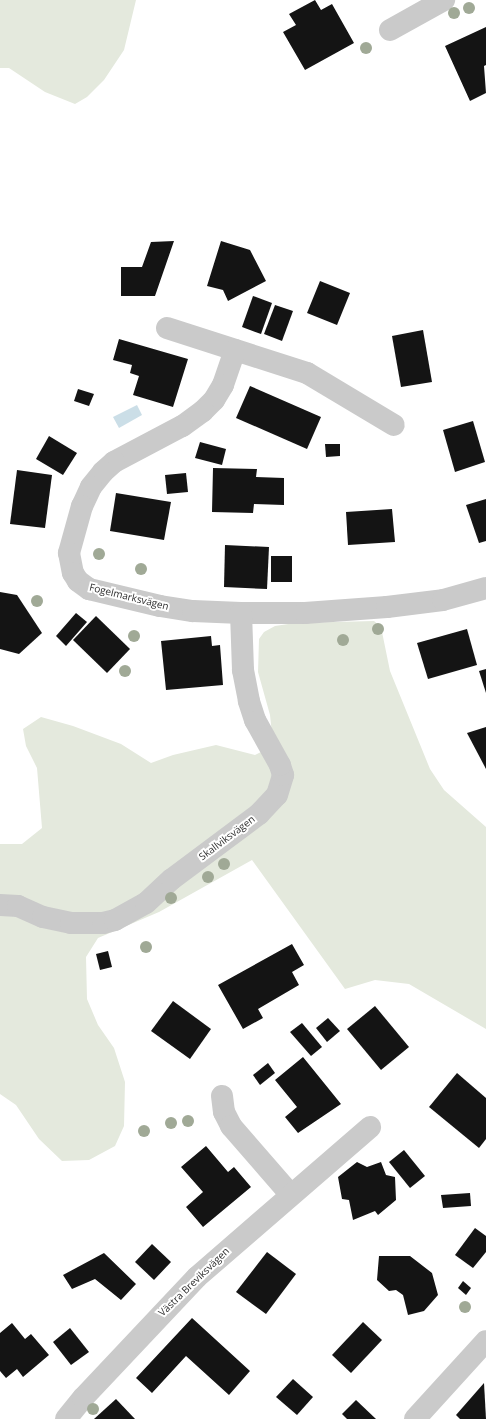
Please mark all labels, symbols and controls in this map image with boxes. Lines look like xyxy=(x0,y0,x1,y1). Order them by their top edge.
street label: Fogelmarksvägen xyxy=(88,581,170,613)
street label: Skallviksvägen xyxy=(197,813,257,863)
street label: Västra Breviksvägen xyxy=(156,1245,232,1319)

